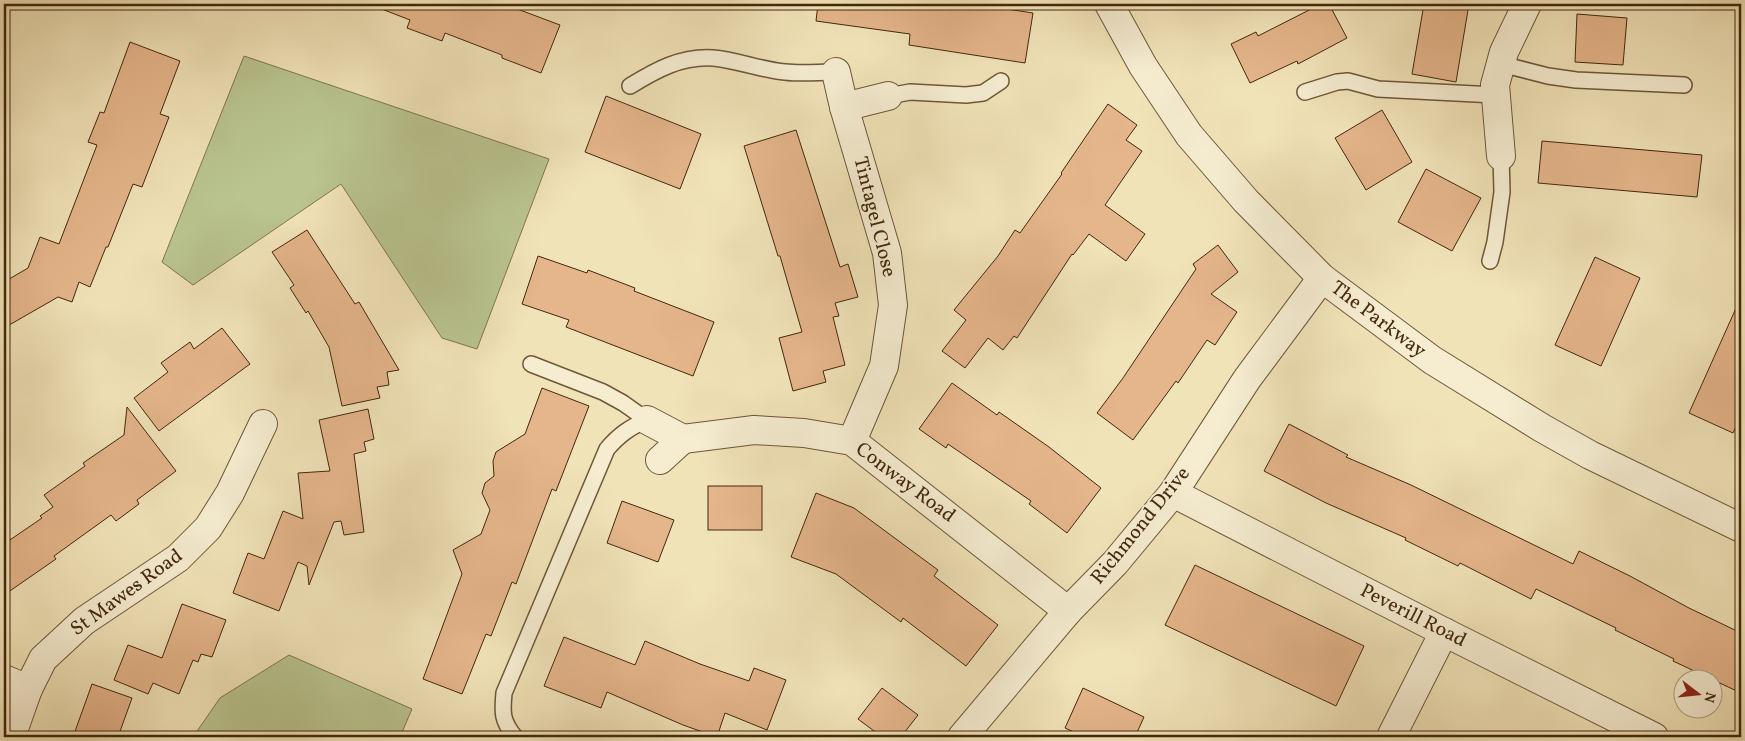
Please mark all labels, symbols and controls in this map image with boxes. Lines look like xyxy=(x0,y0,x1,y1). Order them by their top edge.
street label: Tintagel Close xyxy=(846,154,902,280)
street label: The Parkway xyxy=(1324,275,1432,365)
street label: Conway Road xyxy=(849,436,961,530)
street label: Richmond Drive xyxy=(1085,461,1197,591)
street label: St Mawes Road xyxy=(65,543,189,643)
street label: Peverill Road xyxy=(1355,577,1471,655)
north arrow xyxy=(1672,668,1722,718)
text: N xyxy=(1699,690,1720,705)

